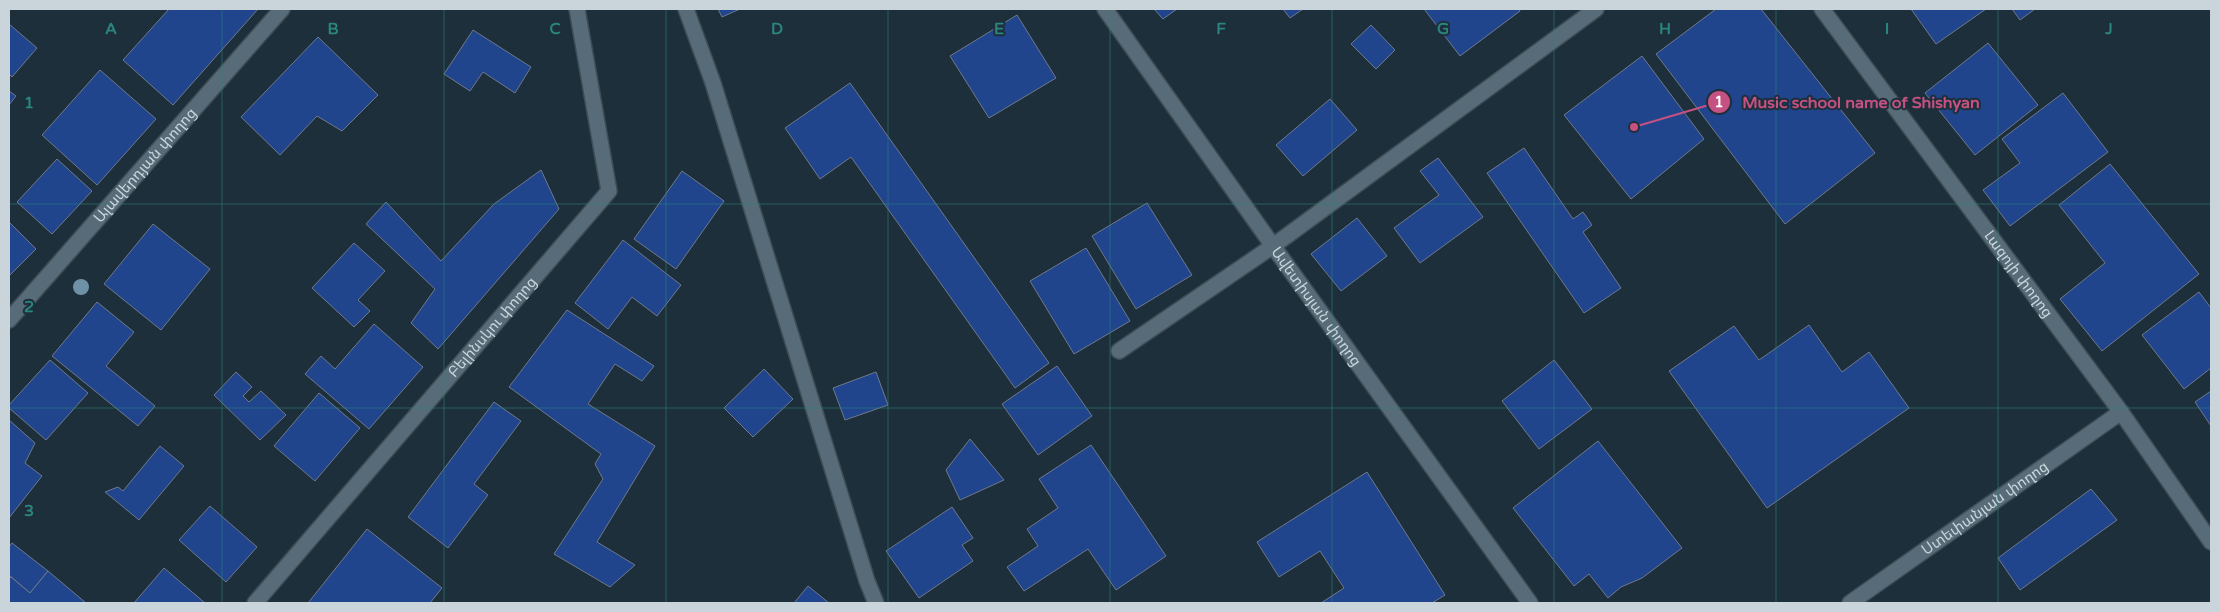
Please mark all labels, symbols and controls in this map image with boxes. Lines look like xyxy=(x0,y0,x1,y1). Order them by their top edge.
text: A xyxy=(105,19,117,39)
text: B xyxy=(327,19,339,39)
text: C xyxy=(549,19,561,39)
text: D xyxy=(771,19,783,39)
text: E xyxy=(994,19,1004,39)
text: F xyxy=(1216,19,1226,39)
text: G xyxy=(1437,19,1449,39)
text: H xyxy=(1659,19,1671,39)
text: I xyxy=(1885,19,1889,39)
text: J xyxy=(2104,19,2113,39)
callout: Music school name of Shishyan xyxy=(1707,87,1989,118)
text: 1 xyxy=(24,93,34,113)
text: 1 xyxy=(1714,93,1724,111)
text: Music school name of Shishyan xyxy=(1742,93,1980,113)
street label: Ալավերդյան փողոց xyxy=(90,104,200,226)
street label: Լազոյի փողոց xyxy=(1980,227,2057,321)
street label: Ավետիսյան փողոց xyxy=(1268,243,1365,370)
street label: Բելինսկու փողոց xyxy=(444,273,540,381)
text: 2 xyxy=(24,297,34,317)
street label: Ստեփանյան փողոց xyxy=(1918,457,2052,559)
text: 3 xyxy=(24,501,34,521)

